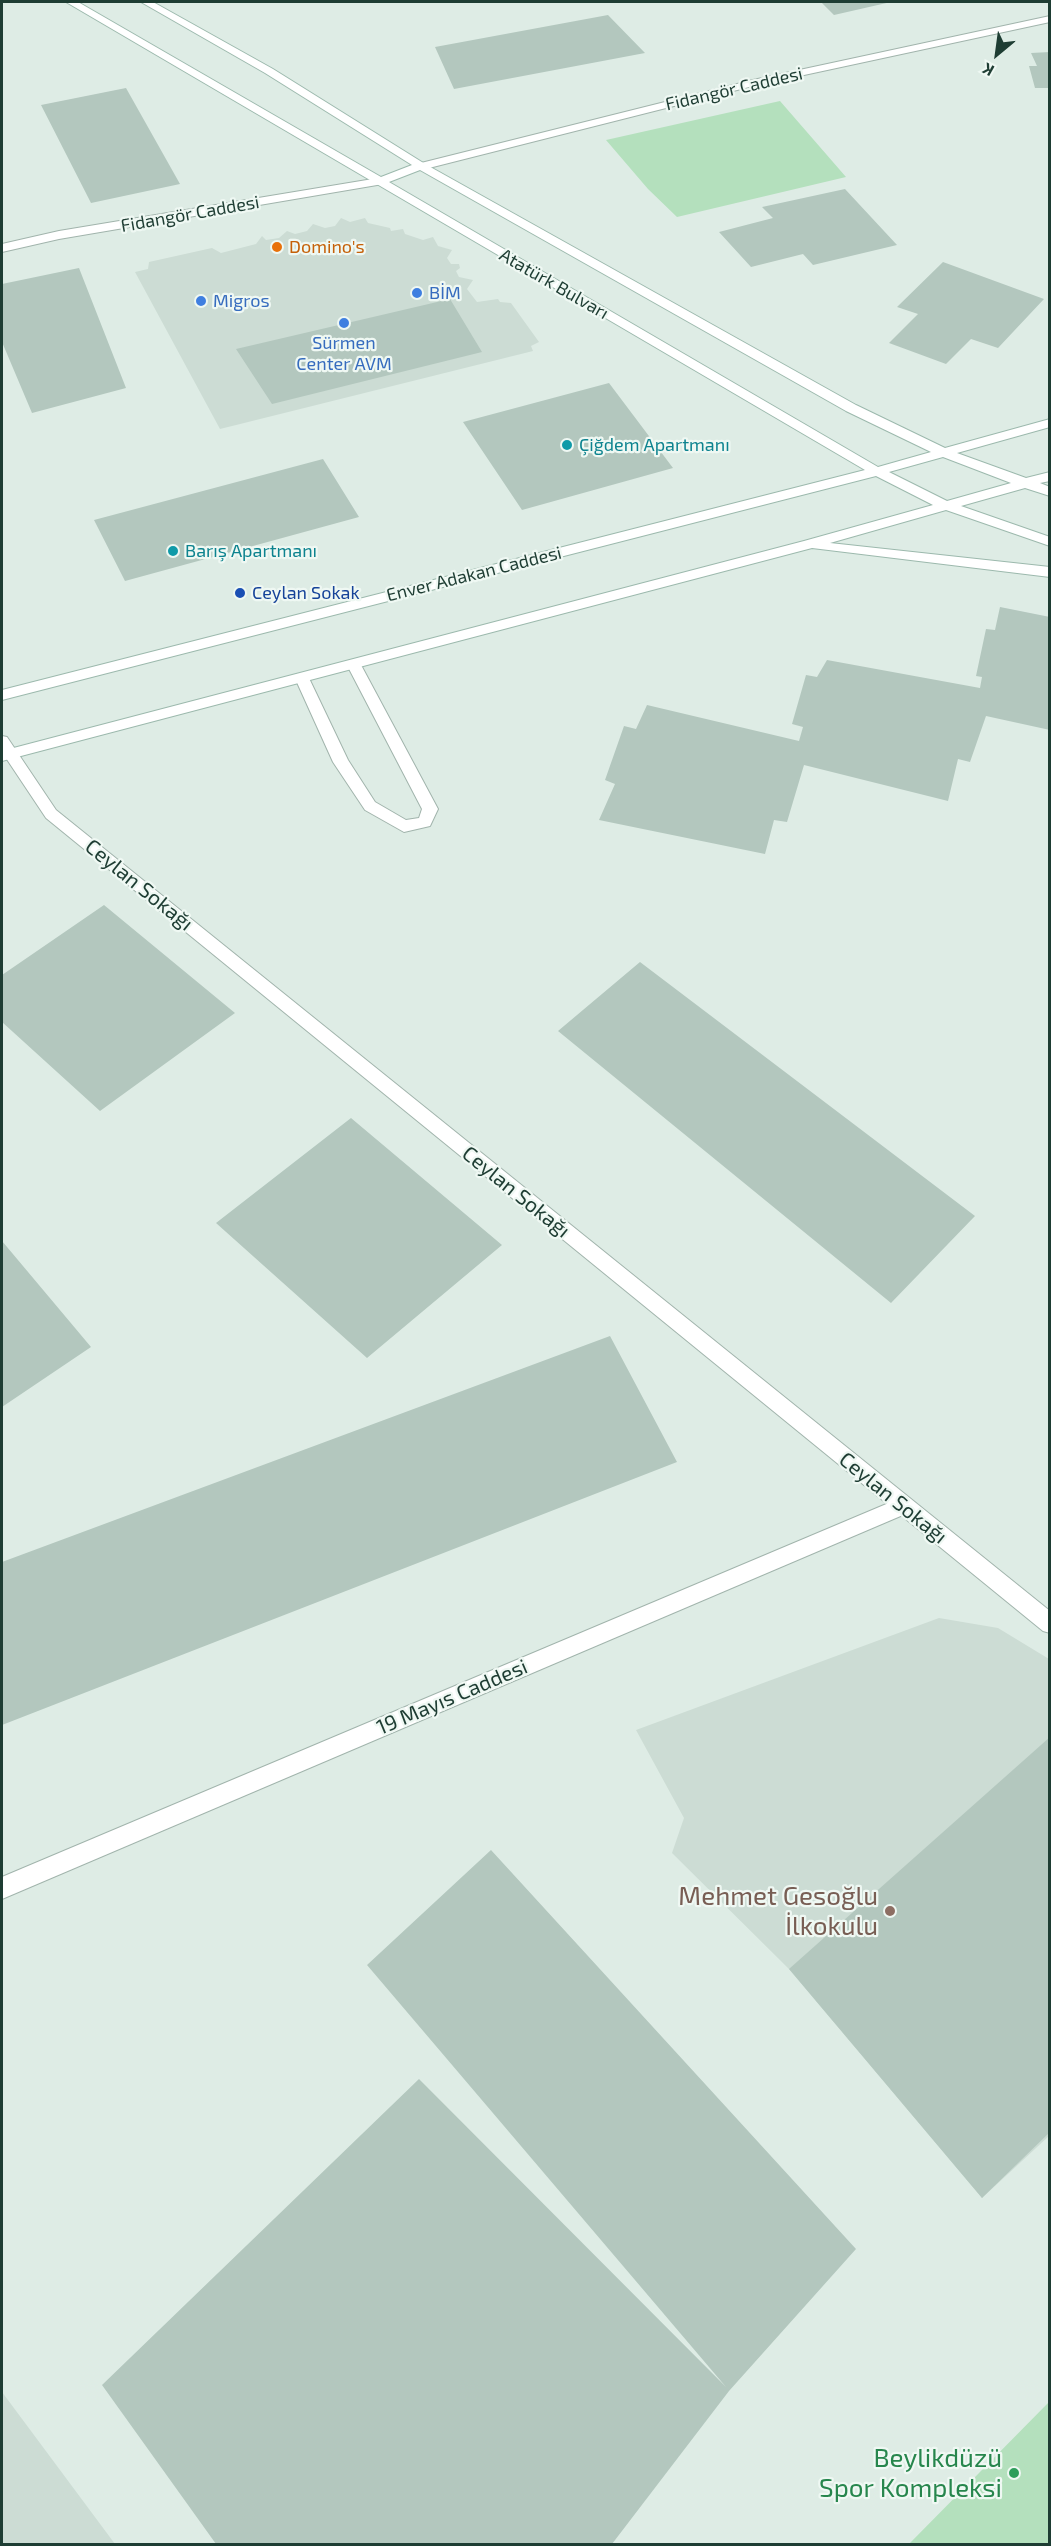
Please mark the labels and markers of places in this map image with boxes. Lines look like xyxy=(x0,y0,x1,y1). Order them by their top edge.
place label: Domino's xyxy=(289,236,365,258)
marker: Domino's xyxy=(270,240,284,254)
place label: BİM xyxy=(429,282,461,304)
marker: BİM xyxy=(410,286,424,300)
place label: Migros xyxy=(213,290,270,312)
marker: Migros xyxy=(194,294,208,308)
marker: Sürmen Center AVM xyxy=(337,316,351,330)
place label: Sürmen Center AVM xyxy=(296,332,392,374)
place label: Çiğdem Apartmanı xyxy=(579,434,730,456)
marker: Çiğdem Apartmanı xyxy=(560,438,574,452)
place label: Barış Apartmanı xyxy=(185,540,317,562)
marker: Barış Apartmanı xyxy=(166,544,180,558)
place label: Ceylan Sokak xyxy=(252,582,360,604)
marker: Ceylan Sokak xyxy=(233,586,247,600)
place label: Mehmet Gesoğlu İlkokulu xyxy=(678,1880,878,1942)
marker: Mehmet Gesoğlu İlkokulu xyxy=(883,1904,897,1918)
place label: Beylikdüzü Spor Kompleksi xyxy=(819,2442,1002,2504)
marker: Beylikdüzü Spor Kompleksi xyxy=(1007,2466,1021,2480)

